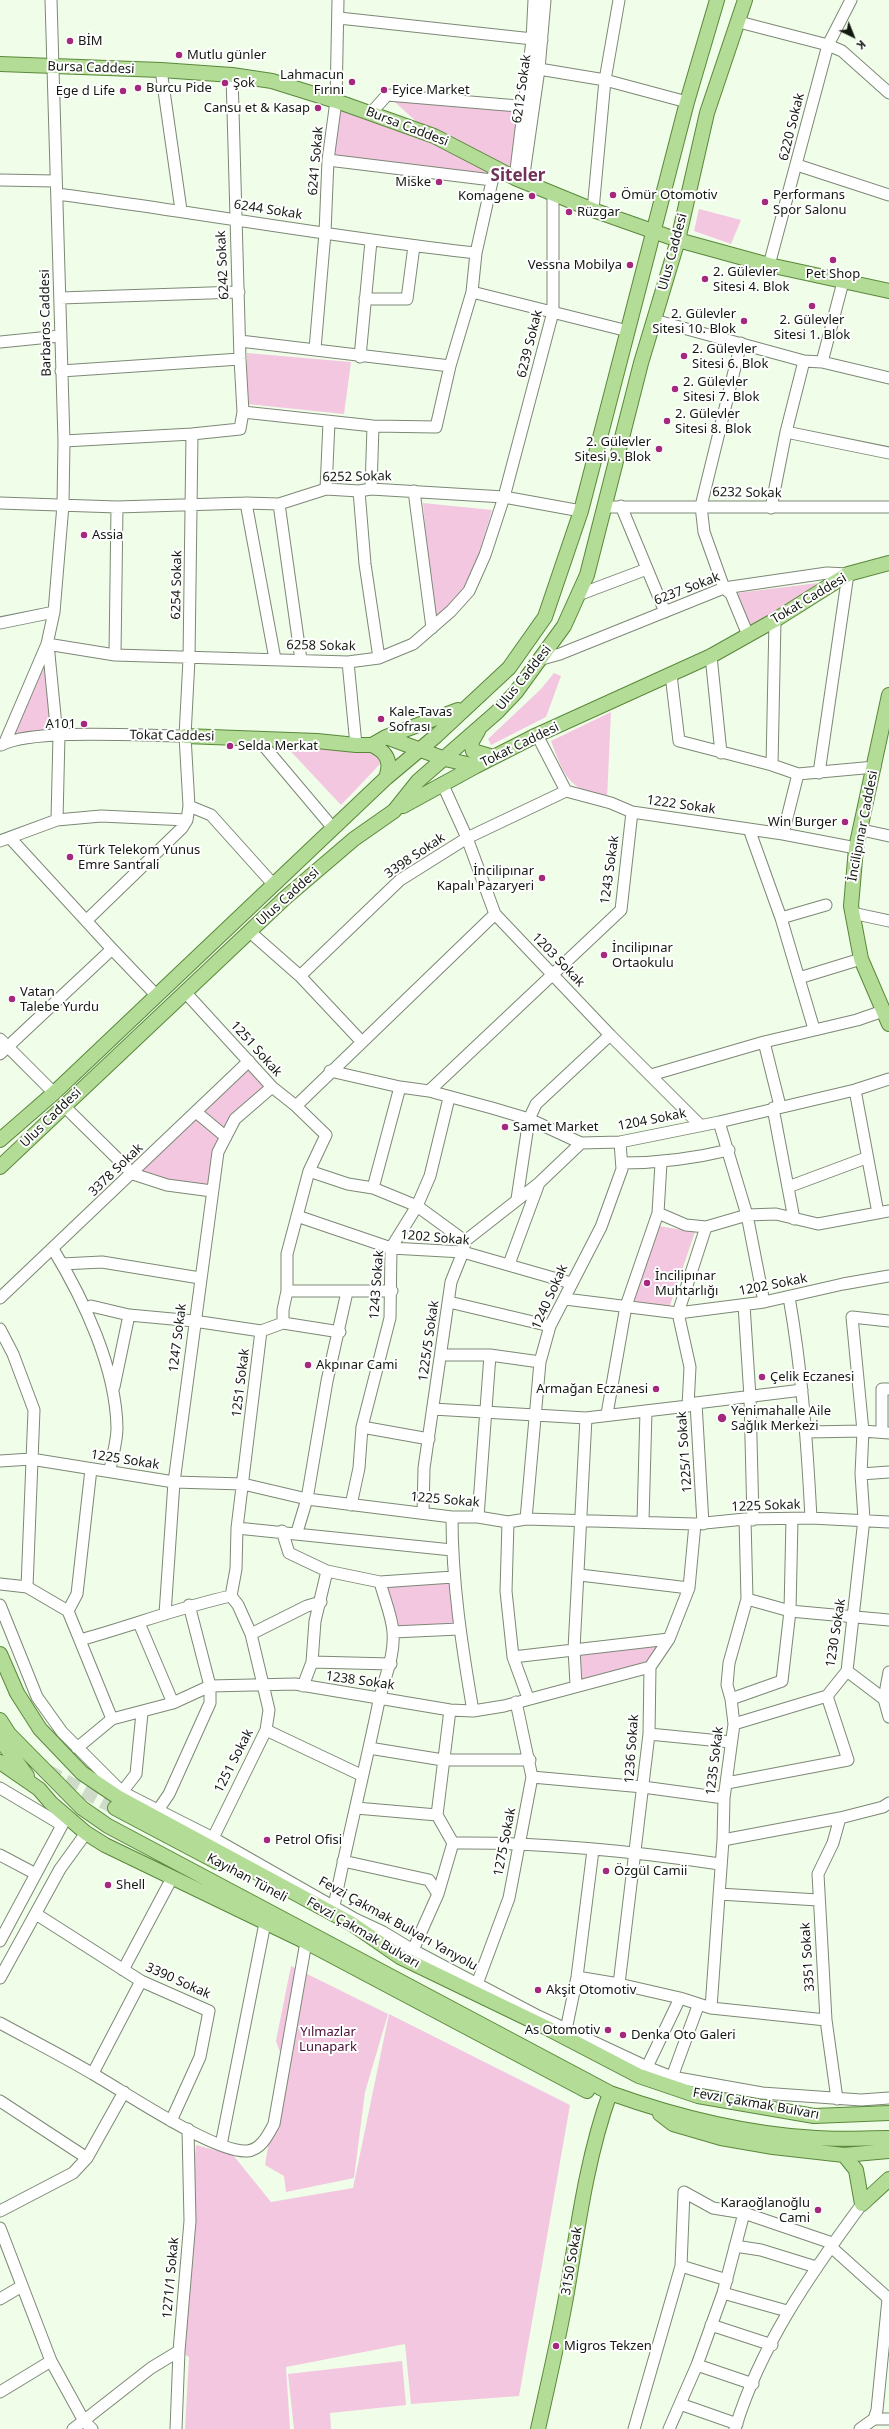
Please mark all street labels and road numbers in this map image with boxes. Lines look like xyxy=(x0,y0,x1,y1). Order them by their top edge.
street label: 6212 Sokak xyxy=(509,54,535,124)
street label: Bursa Caddesi xyxy=(47,59,135,77)
street label: 6220 Sokak xyxy=(776,91,808,163)
street label: Bursa Caddesi xyxy=(364,104,450,150)
street label: 6241 Sokak xyxy=(305,126,327,196)
street label: 6244 Sokak xyxy=(233,197,303,223)
street label: Ulus Caddesi xyxy=(655,212,691,292)
street label: 6242 Sokak xyxy=(213,230,233,300)
street label: Barbaros Caddesi xyxy=(37,269,55,377)
street label: 6239 Sokak xyxy=(514,308,546,380)
street label: 6252 Sokak xyxy=(322,469,392,485)
street label: 6232 Sokak xyxy=(712,485,782,501)
street label: 6254 Sokak xyxy=(169,550,185,620)
street label: 6237 Sokak xyxy=(652,569,722,609)
street label: Tokat Caddesi xyxy=(769,570,849,628)
street label: 6258 Sokak xyxy=(286,638,356,654)
street label: Ulus Caddesi xyxy=(493,642,555,714)
street label: Tokat Caddesi xyxy=(478,719,562,771)
street label: Tokat Caddesi xyxy=(129,727,215,745)
street label: İncilipınar Caddesi xyxy=(845,769,881,883)
street label: 1222 Sokak xyxy=(646,792,716,818)
street label: 3398 Sokak xyxy=(382,830,448,882)
street label: 1243 Sokak xyxy=(597,835,623,905)
street label: Ulus Caddesi xyxy=(253,865,323,929)
street label: 1203 Sokak xyxy=(528,930,588,990)
street label: 1251 Sokak xyxy=(227,1018,285,1080)
street label: Ulus Caddesi xyxy=(17,1085,85,1151)
street label: 1204 Sokak xyxy=(616,1106,688,1134)
street label: 3378 Sokak xyxy=(86,1140,146,1200)
street label: 1202 Sokak xyxy=(400,1227,470,1249)
street label: 1243 Sokak xyxy=(367,1250,387,1320)
street label: 1240 Sokak xyxy=(529,1262,571,1332)
street label: 1202 Sokak xyxy=(737,1271,809,1299)
street label: 1225/5 Sokak xyxy=(416,1300,442,1382)
street label: 1247 Sokak xyxy=(166,1303,190,1373)
street label: 1251 Sokak xyxy=(229,1348,253,1418)
street label: 1225/1 Sokak xyxy=(674,1411,696,1493)
street label: 1225 Sokak xyxy=(90,1447,160,1473)
street label: 1225 Sokak xyxy=(410,1489,480,1511)
street label: 1225 Sokak xyxy=(731,1497,801,1515)
street label: 1230 Sokak xyxy=(823,1598,849,1668)
street label: 1238 Sokak xyxy=(325,1668,395,1694)
street label: 1236 Sokak xyxy=(622,1714,642,1784)
street label: 1235 Sokak xyxy=(703,1726,727,1796)
street label: 1251 Sokak xyxy=(211,1727,257,1795)
street label: 1275 Sokak xyxy=(491,1806,519,1878)
street label: Kayıhan Tüneli xyxy=(204,1850,290,1906)
street label: Fevzi Çakmak Bulvarı Yanyolu xyxy=(316,1874,480,1974)
street label: Fevzi Çakmak Bulvarı xyxy=(304,1894,422,1972)
street label: 3351 Sokak xyxy=(798,1922,818,1992)
street label: 3390 Sokak xyxy=(143,1960,213,2002)
street label: Fevzi Çakmak Bulvarı xyxy=(692,2085,820,2123)
street label: 3150 Sokak xyxy=(558,2226,586,2296)
street label: 1271/1 Sokak xyxy=(160,2237,182,2319)

